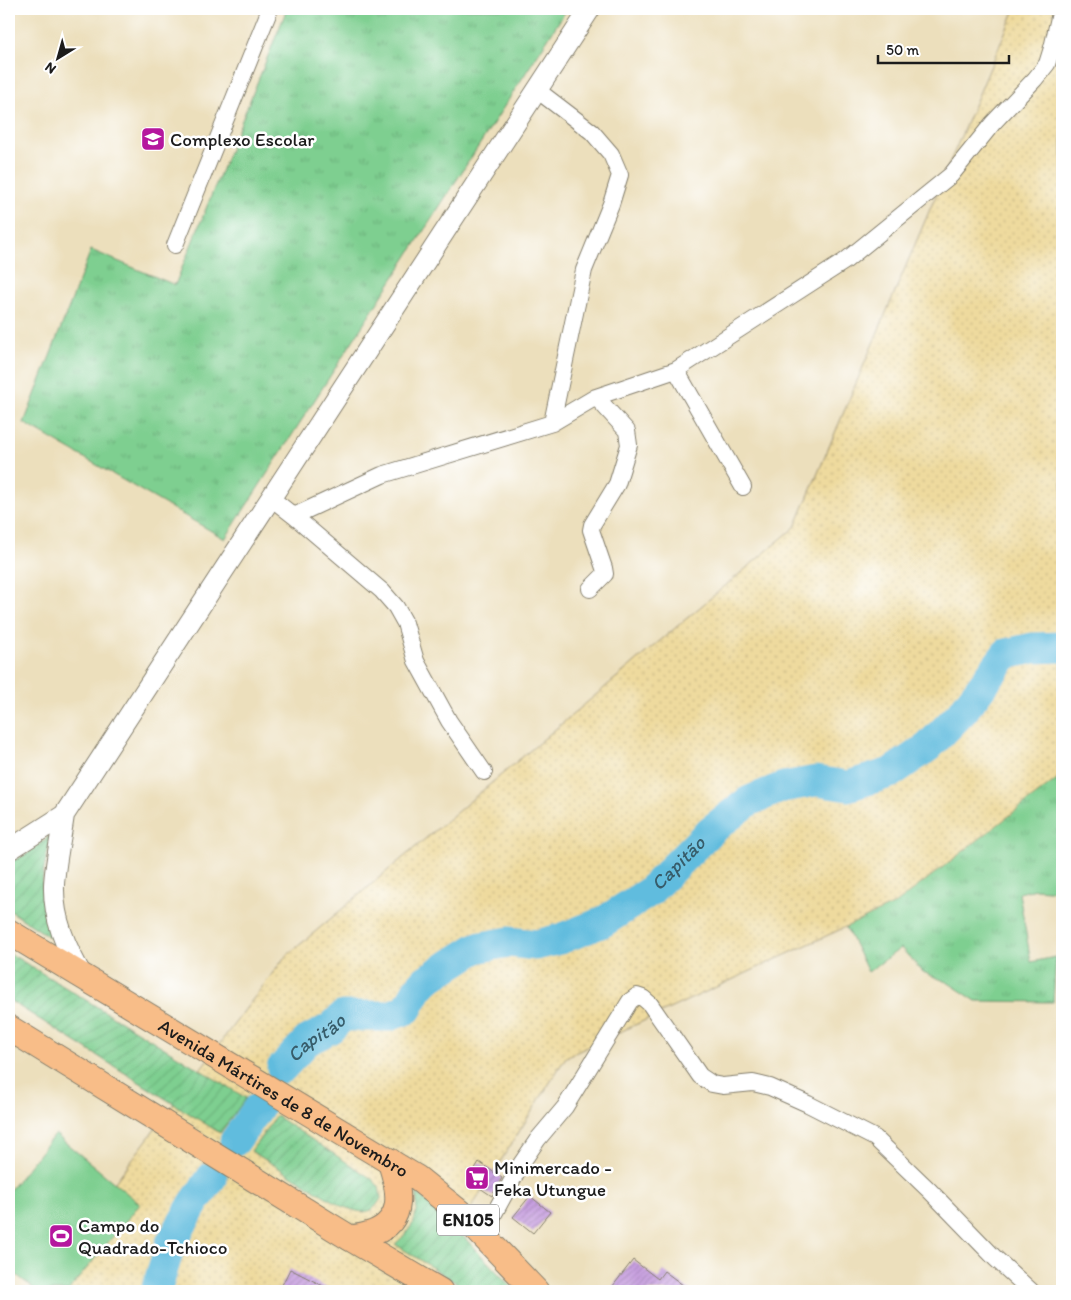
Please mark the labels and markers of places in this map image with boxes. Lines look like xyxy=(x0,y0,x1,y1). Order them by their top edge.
school or university icon: Complexo Escolar xyxy=(140,126,166,152)
place label: Complexo Escolar xyxy=(170,128,315,151)
place label: Minimercado - Feka Utungue xyxy=(494,1156,612,1201)
supermarket icon: Minimercado - Feka Utungue xyxy=(464,1165,490,1191)
place label: Campo do Quadrado-Tchioco xyxy=(78,1214,227,1259)
sports icon: Campo do Quadrado-Tchioco xyxy=(48,1223,74,1249)

